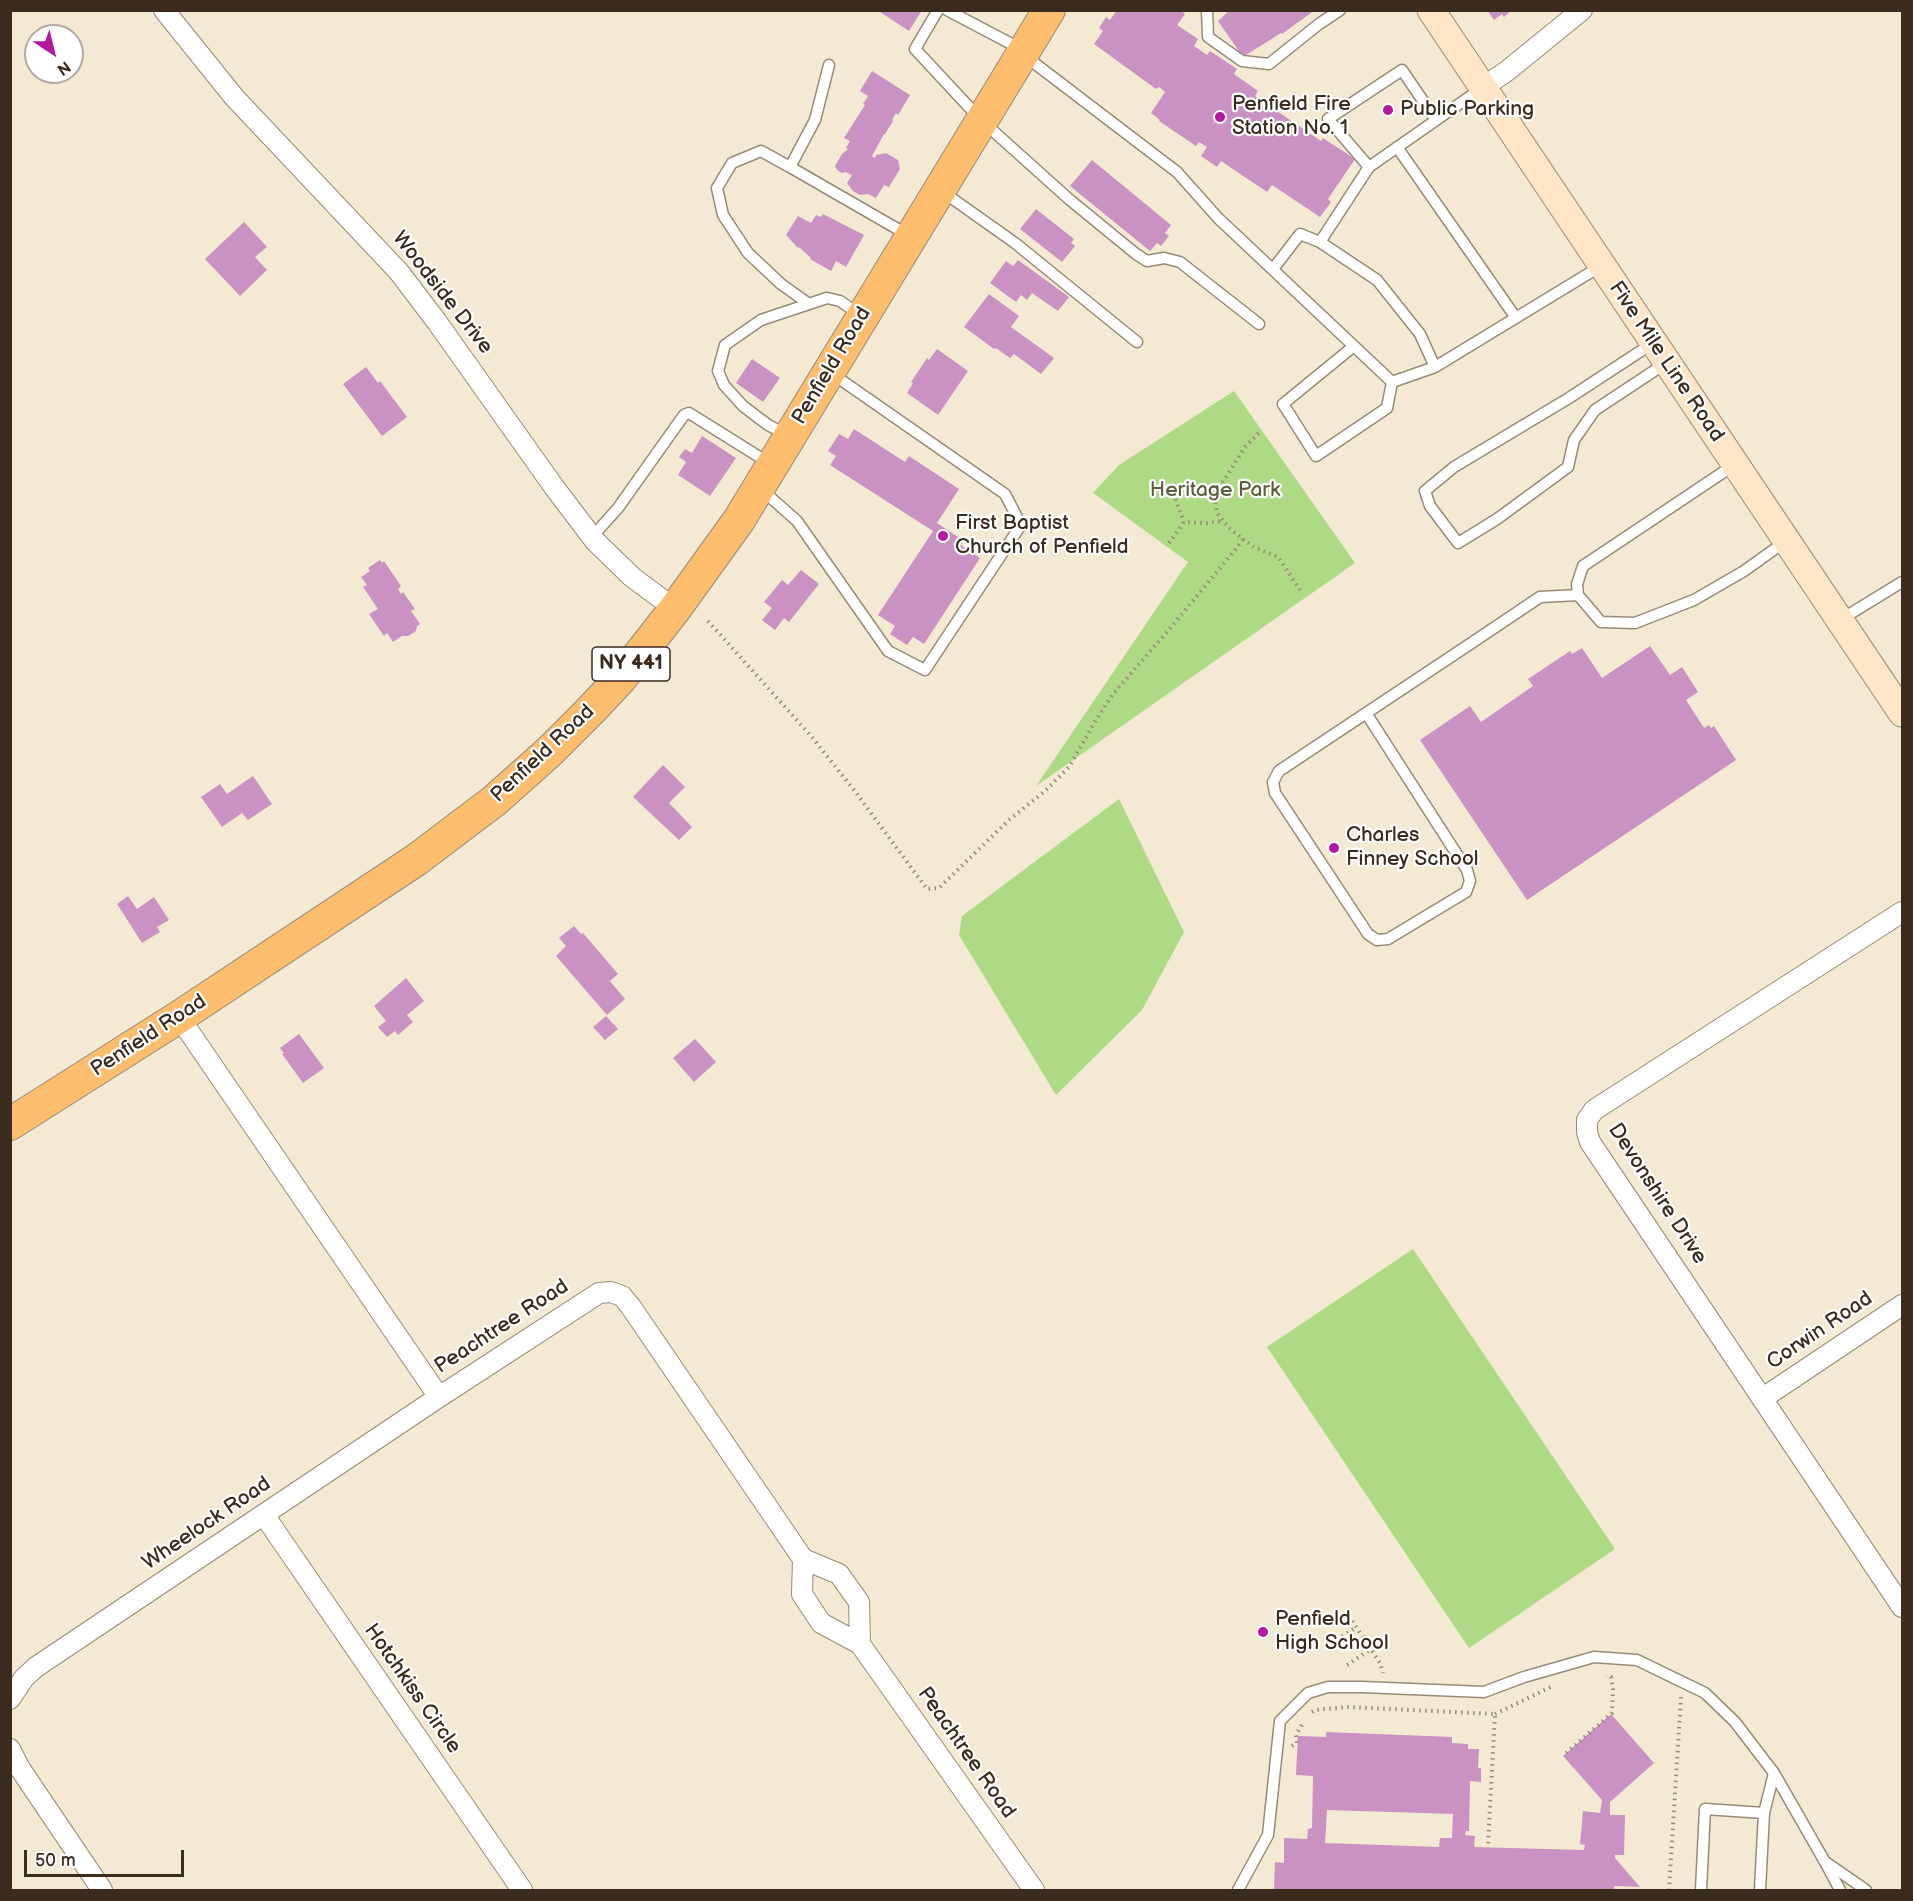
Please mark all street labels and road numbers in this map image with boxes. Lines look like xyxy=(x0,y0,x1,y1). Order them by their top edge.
street label: Woodside Drive xyxy=(386,227,498,359)
street label: Five Mile Line Road xyxy=(1603,277,1729,447)
street label: Penfield Road xyxy=(787,303,877,429)
road number: NY 441 xyxy=(592,647,670,681)
street label: Penfield Road xyxy=(486,700,600,808)
street label: Penfield Road xyxy=(87,989,211,1083)
street label: Devonshire Drive xyxy=(1602,1119,1712,1269)
street label: Peachtree Road xyxy=(430,1274,574,1380)
street label: Corwin Road xyxy=(1762,1287,1878,1375)
street label: Wheelock Road xyxy=(138,1472,276,1576)
street label: Hotchkiss Circle xyxy=(358,1619,466,1759)
street label: Peachtree Road xyxy=(911,1683,1021,1823)

